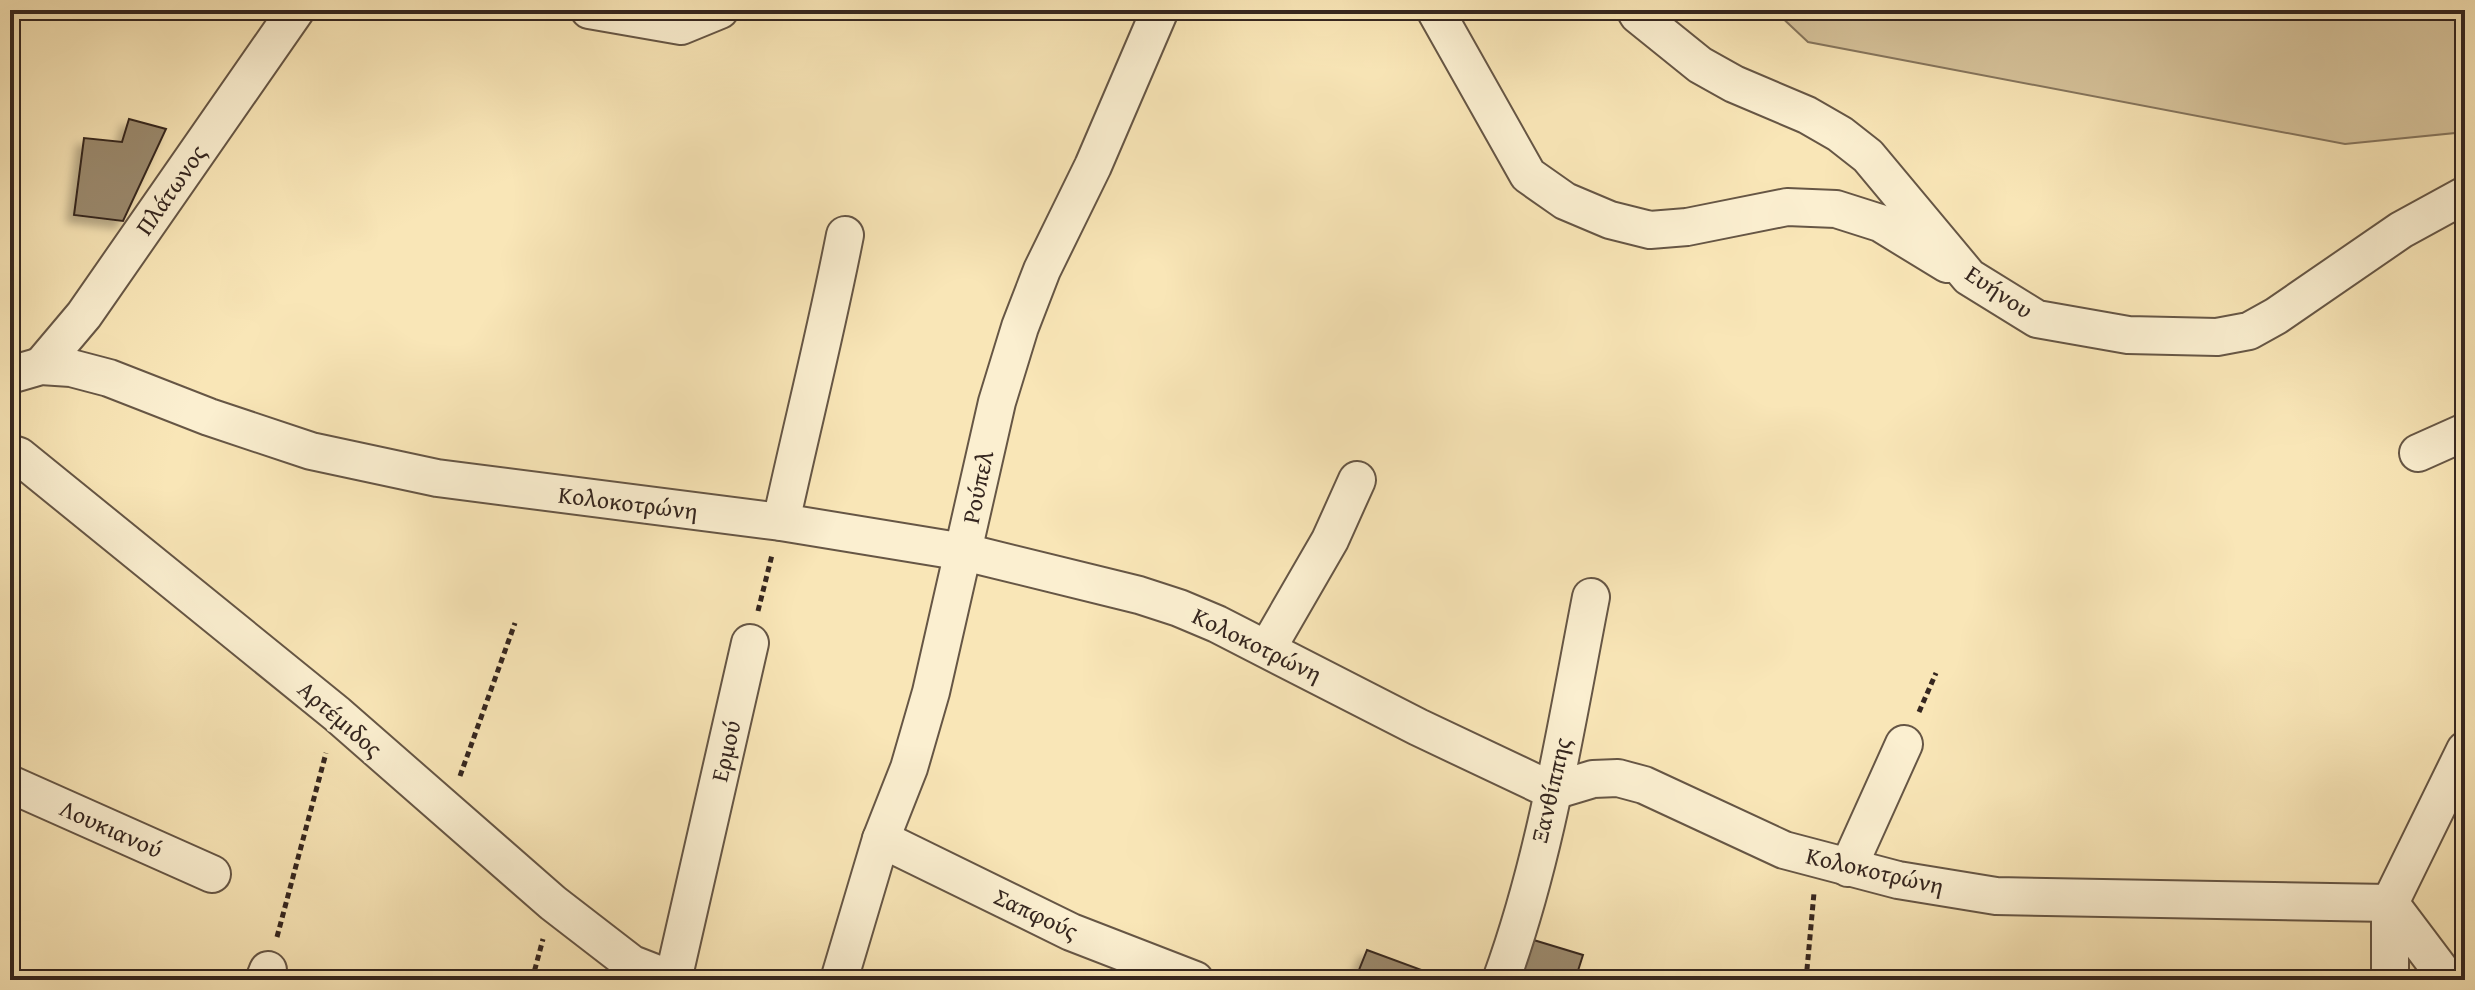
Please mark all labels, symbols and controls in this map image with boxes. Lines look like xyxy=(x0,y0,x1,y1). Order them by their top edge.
street label: Πλάτωνος xyxy=(127,137,215,242)
street label: Ευήνου xyxy=(1959,256,2040,327)
street label: Ρούπελ xyxy=(953,446,1003,527)
street label: Κολοκοτρώνη xyxy=(556,477,700,528)
street label: Κολοκοτρώνη xyxy=(1187,598,1328,691)
street label: Αρτέμιδος xyxy=(290,672,390,765)
street label: Ερμού xyxy=(702,717,750,785)
street label: Ξανθίππης xyxy=(1521,734,1580,846)
street label: Λουκιανού xyxy=(54,790,168,867)
street label: Κολοκοτρώνη xyxy=(1803,838,1947,903)
street label: Σαπφούς xyxy=(988,879,1084,948)

